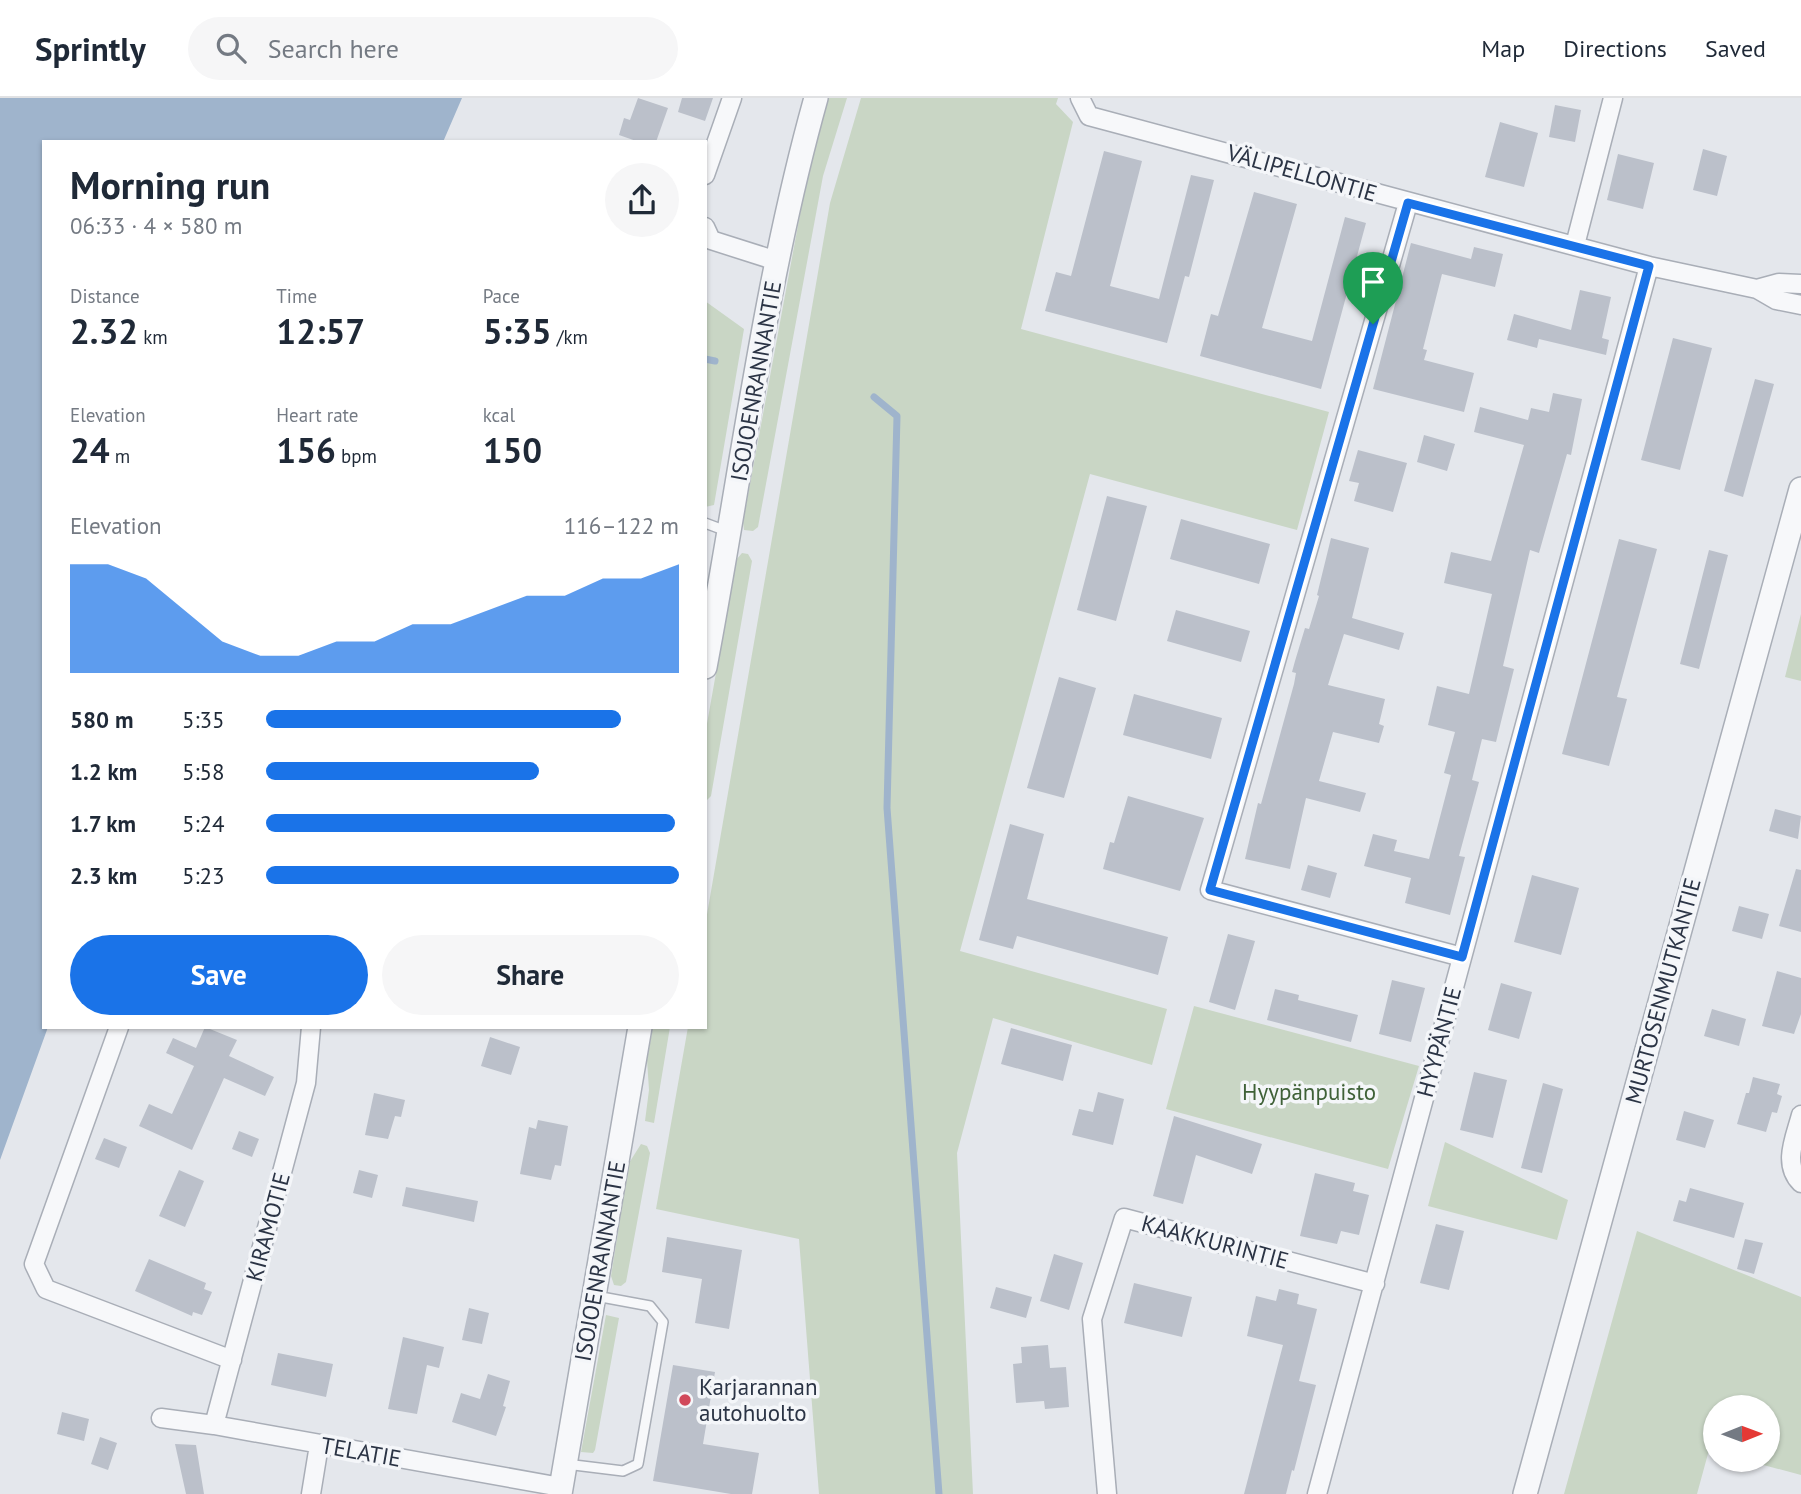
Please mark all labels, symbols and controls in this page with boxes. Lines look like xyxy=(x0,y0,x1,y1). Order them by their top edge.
search box xyxy=(188,17,678,80)
text: Sprintly xyxy=(35,27,146,70)
icon: search xyxy=(212,29,250,67)
text: Search here xyxy=(268,32,399,65)
text: Map xyxy=(1481,33,1525,64)
text: Directions xyxy=(1563,33,1667,64)
text: Saved xyxy=(1705,33,1766,64)
street label: VÄLIPELLONTIE xyxy=(1223,137,1380,208)
text: Morning run xyxy=(70,160,270,209)
button: share xyxy=(605,163,679,237)
text: 06:33 · 4 × 580 m xyxy=(70,211,242,240)
pin xyxy=(1343,252,1403,324)
icon: arrive xyxy=(1354,263,1392,301)
street label: ISOJOENRANNANTIE xyxy=(724,278,787,483)
text: Distance xyxy=(70,284,140,308)
text: Time xyxy=(276,284,317,308)
text: Pace xyxy=(483,284,520,308)
text: 2.32 xyxy=(70,308,138,354)
text: 12:57 xyxy=(276,308,365,354)
text: 5:35 xyxy=(483,308,552,354)
text: km xyxy=(138,325,168,349)
text: /km xyxy=(552,325,588,349)
text: Elevation xyxy=(70,403,146,427)
text: Heart rate xyxy=(276,403,358,427)
text: kcal xyxy=(483,403,515,427)
text: 24 xyxy=(70,427,110,473)
text: 156 xyxy=(276,427,336,473)
text: 150 xyxy=(483,427,542,473)
text: m xyxy=(110,444,130,468)
text: bpm xyxy=(336,444,377,468)
text: Elevation xyxy=(70,511,162,540)
text: 116–122 m xyxy=(564,511,679,540)
text: 580 m xyxy=(70,705,133,734)
text: 5:35 xyxy=(182,705,225,734)
text: 1.2 km xyxy=(70,757,137,786)
text: 5:58 xyxy=(182,757,225,786)
text: 1.7 km xyxy=(70,809,136,838)
text: 5:24 xyxy=(182,809,225,838)
text: 2.3 km xyxy=(70,861,137,890)
text: 5:23 xyxy=(182,861,225,890)
street label: MURTOSENMUTKANTIE xyxy=(1618,875,1707,1107)
button: Save xyxy=(70,935,368,1015)
button: Share xyxy=(382,935,679,1015)
street label: HYYPÄNTIE xyxy=(1410,983,1467,1100)
park label: Hyypänpuisto xyxy=(1242,1077,1376,1106)
street label: ISOJOENRANNANTIE xyxy=(568,1158,631,1363)
street label: KIRAMOTIE xyxy=(239,1169,296,1285)
street label: KAAKKURINTIE xyxy=(1138,1208,1292,1275)
place label: Karjarannan autohuolto xyxy=(699,1372,818,1427)
marker: Karjarannan autohuolto xyxy=(677,1392,693,1408)
north arrow xyxy=(1703,1395,1780,1472)
map controls xyxy=(1703,1395,1780,1472)
street label: TELATIE xyxy=(319,1430,403,1473)

